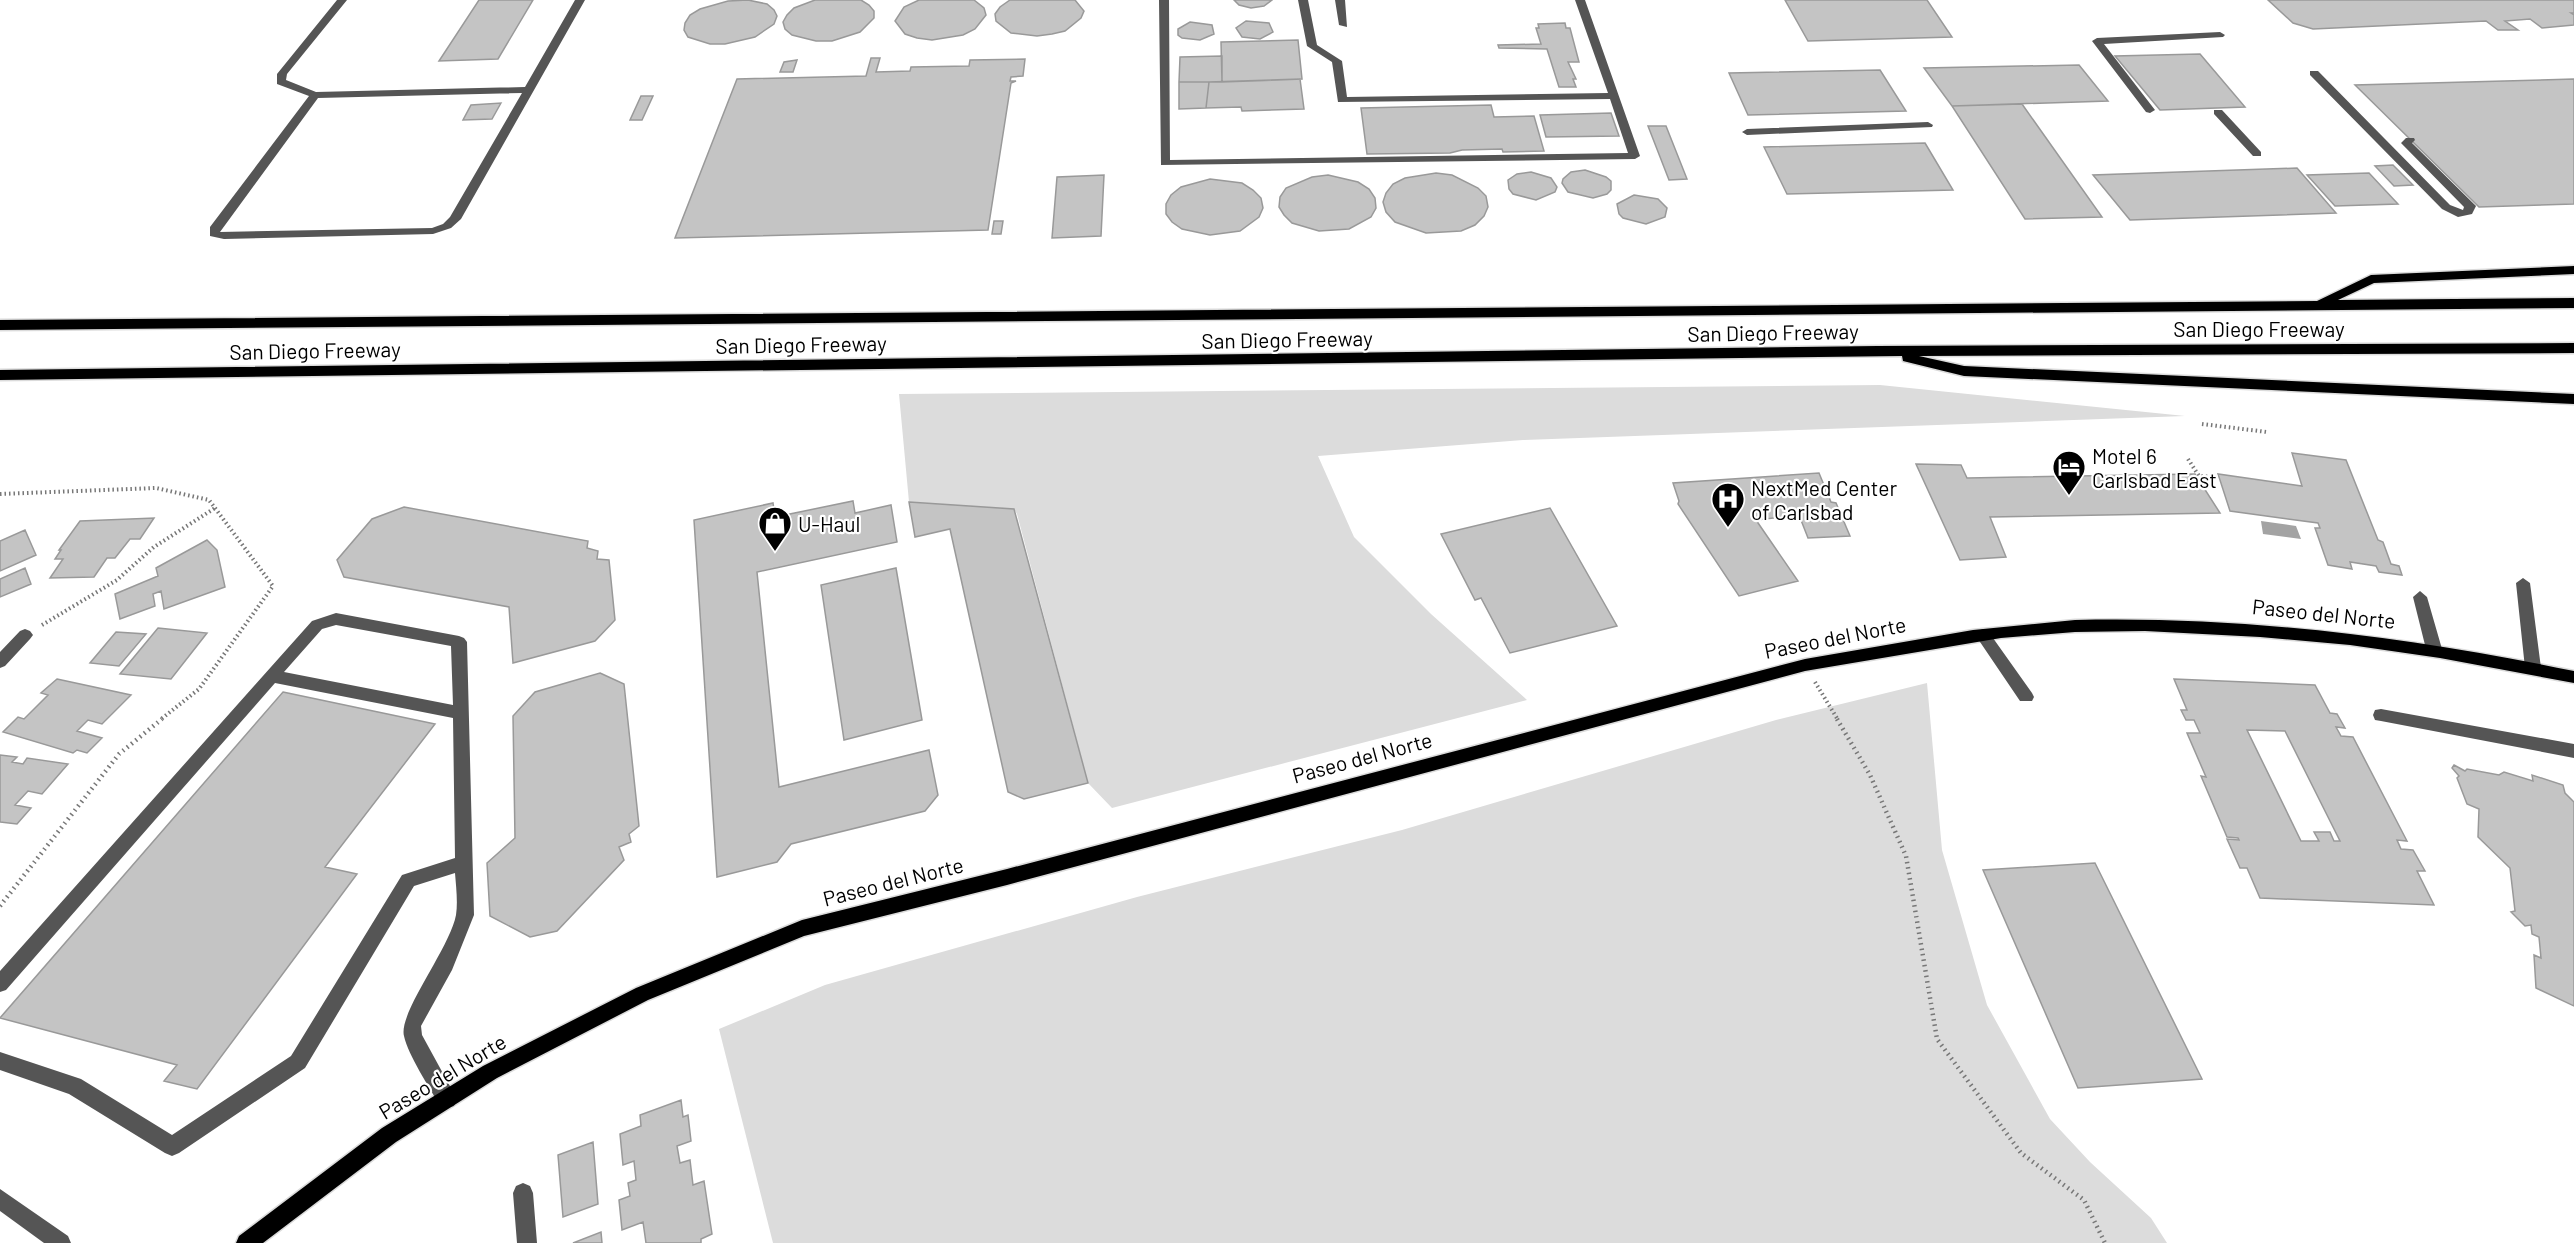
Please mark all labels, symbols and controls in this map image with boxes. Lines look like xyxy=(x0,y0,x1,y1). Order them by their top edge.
street label: San Diego Freeway xyxy=(2173,316,2345,341)
street label: San Diego Freeway xyxy=(1687,318,1859,346)
street label: San Diego Freeway xyxy=(1201,325,1373,353)
street label: San Diego Freeway xyxy=(715,330,887,358)
street label: San Diego Freeway xyxy=(229,336,401,364)
place label: Motel 6 Carlsbad East xyxy=(2092,443,2217,492)
hotel icon: Motel 6 Carlsbad East xyxy=(2051,449,2087,496)
place label: NextMed Center of Carlsbad xyxy=(1751,475,1897,524)
hospital icon: NextMed Center of Carlsbad xyxy=(1710,481,1746,528)
shop icon: U-Haul xyxy=(757,505,793,552)
place label: U-Haul xyxy=(798,511,860,536)
street label: Paseo del Norte xyxy=(2251,593,2397,633)
street label: Paseo del Norte xyxy=(1762,611,1908,663)
street label: Paseo del Norte xyxy=(1289,726,1435,788)
street label: Paseo del Norte xyxy=(820,851,966,911)
street label: Paseo del Norte xyxy=(374,1028,510,1124)

